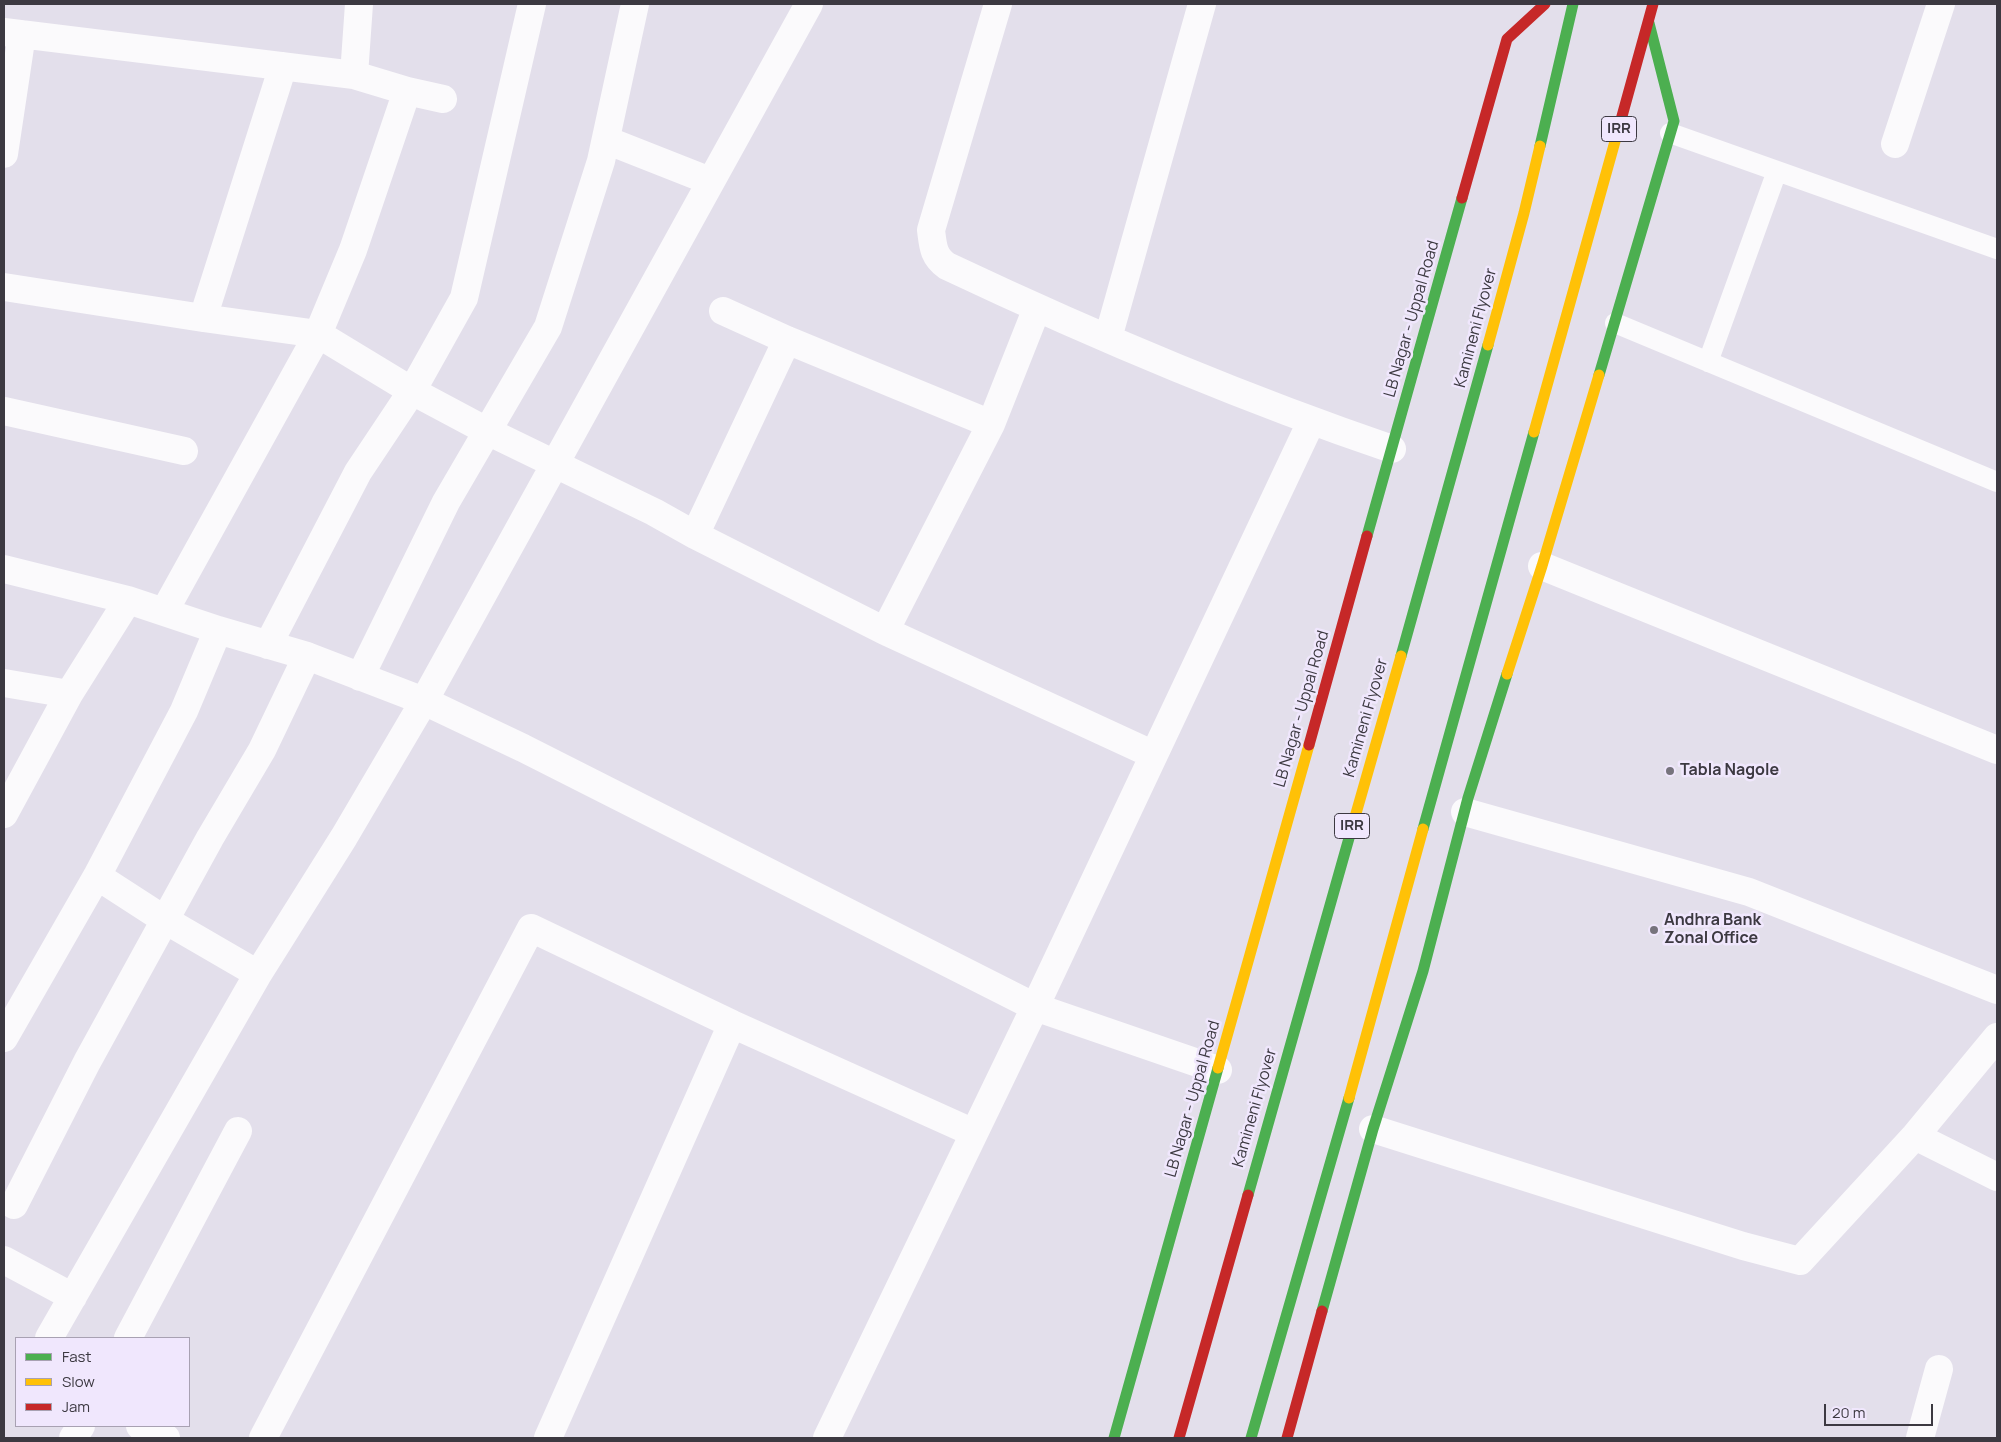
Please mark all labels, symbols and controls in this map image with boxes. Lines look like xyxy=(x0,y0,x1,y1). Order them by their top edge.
road number: IRR xyxy=(1602,116,1636,142)
street label: LB Nagar - Uppal Road xyxy=(1380,238,1444,400)
street label: Kamineni Flyover xyxy=(1451,266,1501,390)
street label: LB Nagar - Uppal Road xyxy=(1270,628,1334,790)
street label: Kamineni Flyover xyxy=(1340,656,1392,780)
place label: Tabla Nagole xyxy=(1680,761,1779,781)
marker: Tabla Nagole xyxy=(1664,765,1676,777)
road number: IRR xyxy=(1334,814,1370,838)
place label: Andhra Bank Zonal Office xyxy=(1664,911,1761,949)
marker: Andhra Bank Zonal Office xyxy=(1648,924,1660,936)
street label: LB Nagar - Uppal Road xyxy=(1161,1018,1225,1180)
street label: Kamineni Flyover xyxy=(1229,1046,1281,1170)
legend xyxy=(15,1337,190,1427)
text: Fast xyxy=(62,1346,91,1367)
text: Slow xyxy=(62,1371,95,1392)
scale bar xyxy=(1826,1394,1935,1426)
text: Jam xyxy=(62,1396,90,1417)
text: 20 m xyxy=(1832,1402,1865,1423)

